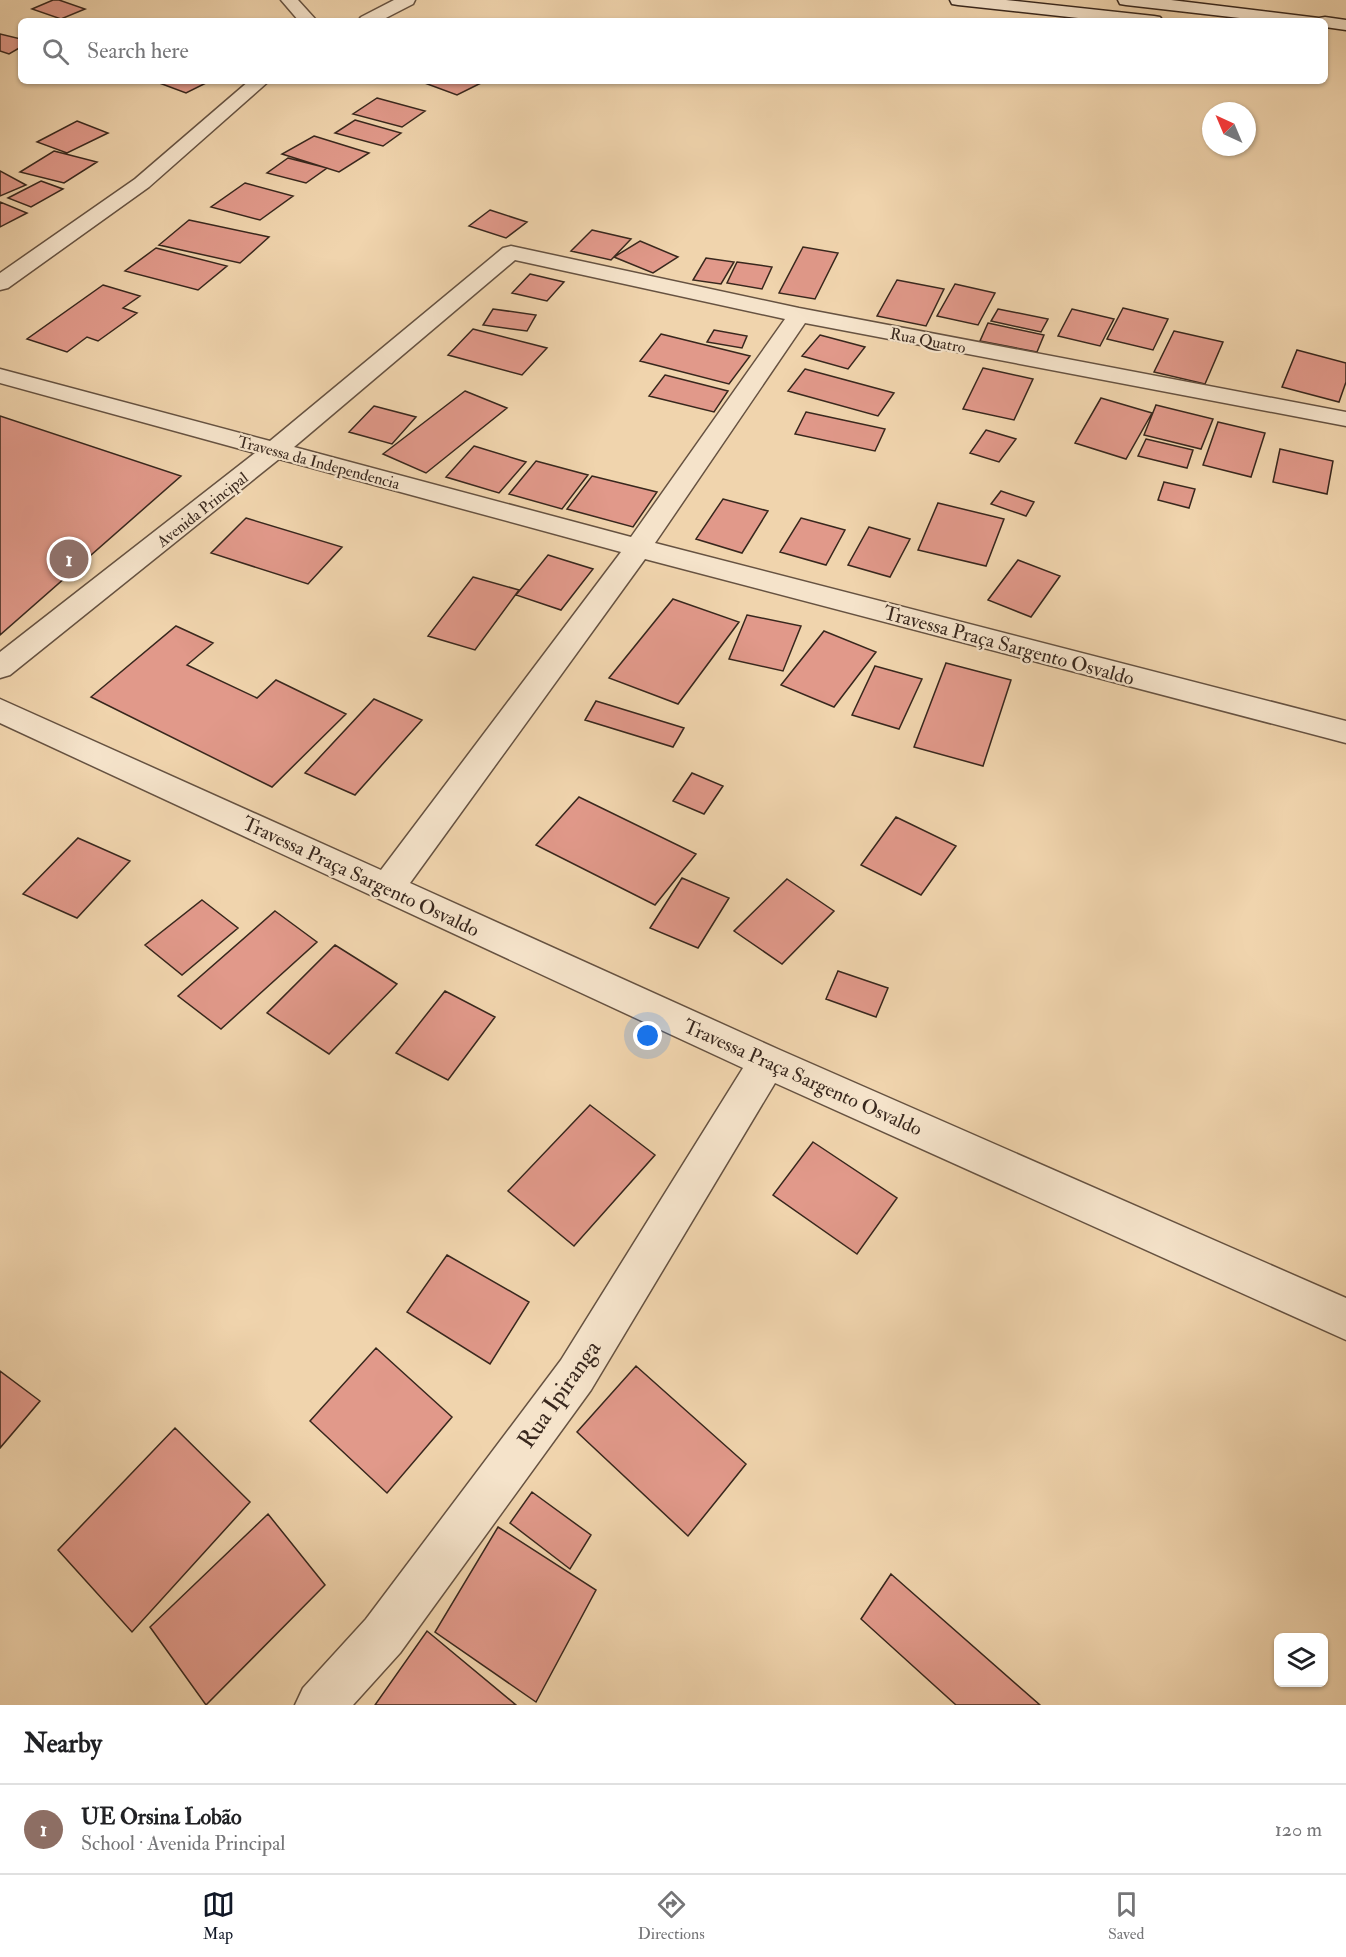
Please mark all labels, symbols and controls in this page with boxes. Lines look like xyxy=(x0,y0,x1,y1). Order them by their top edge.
search box xyxy=(18,18,1328,84)
icon: search xyxy=(39,35,72,68)
text: Search here xyxy=(87,37,189,65)
north arrow xyxy=(1202,102,1256,156)
street label: Rua Quatro xyxy=(888,324,968,358)
street label: Travessa da Independencia xyxy=(235,432,402,495)
street label: Avenida Principal xyxy=(152,468,253,553)
pin: 1 xyxy=(50,536,88,582)
street label: Travessa Praça Sargento Osvaldo xyxy=(881,600,1137,691)
street label: Travessa Praça Sargento Osvaldo xyxy=(238,811,483,942)
street label: Travessa Praça Sargento Osvaldo xyxy=(680,1013,926,1141)
your location xyxy=(633,1021,662,1050)
street label: Rua Ipiranga xyxy=(511,1333,609,1454)
map controls xyxy=(1274,1633,1328,1687)
button: layers xyxy=(1274,1633,1328,1687)
text: Nearby xyxy=(24,1728,102,1760)
text: UE Orsina Lobão xyxy=(81,1803,242,1831)
text: 1 xyxy=(40,1817,47,1842)
text: 120 m xyxy=(1275,1817,1322,1842)
text: School · Avenida Principal xyxy=(81,1831,285,1856)
tab: Map xyxy=(202,1888,235,1944)
tab: Directions xyxy=(638,1888,705,1944)
tab: Saved xyxy=(1108,1888,1144,1944)

